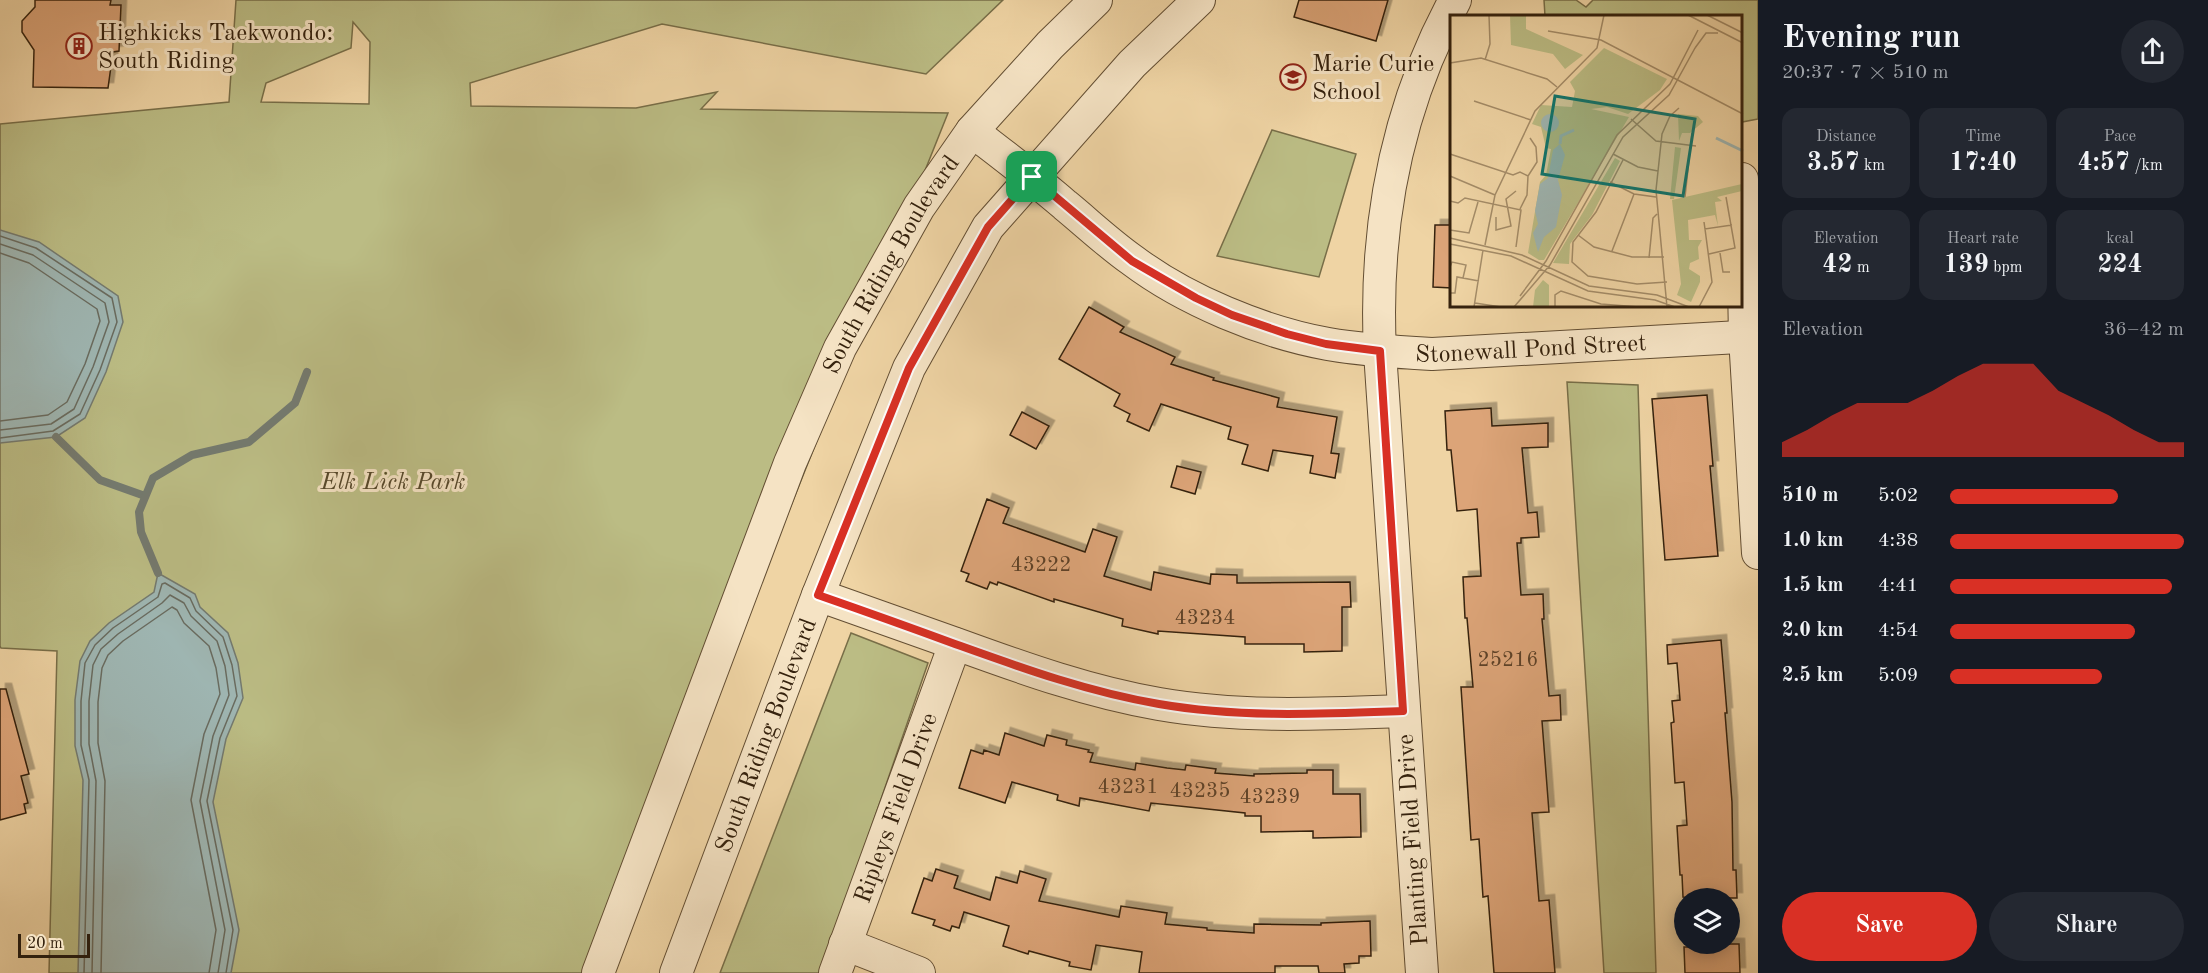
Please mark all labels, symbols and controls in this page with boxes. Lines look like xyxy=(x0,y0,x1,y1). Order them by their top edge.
inset map xyxy=(1450,15,1743,308)
button: share xyxy=(2121,20,2184,83)
place label: Highkicks Taekwondo: South Riding xyxy=(98,22,333,74)
text: Evening run xyxy=(1782,22,1961,55)
building icon: Highkicks Taekwondo: South Riding xyxy=(64,31,94,61)
place label: Marie Curie School xyxy=(1312,53,1434,105)
school or university icon: Marie Curie School xyxy=(1278,62,1308,92)
text: 20:37 · 7 × 510 m xyxy=(1782,63,1949,83)
text: Distance xyxy=(1816,129,1876,145)
text: Time xyxy=(1965,129,2001,145)
text: Pace xyxy=(2104,129,2136,145)
text: 3.57 xyxy=(1807,150,1860,176)
text: 17:40 xyxy=(1949,150,2017,176)
text: 4:57 xyxy=(2077,150,2130,176)
pin xyxy=(1006,151,1057,202)
street label: South Riding Boulevard xyxy=(820,152,965,378)
text: km xyxy=(1860,158,1885,174)
text: /km xyxy=(2130,158,2163,174)
icon: arrive xyxy=(1015,160,1048,193)
text: Elevation xyxy=(1813,231,1879,247)
text: Heart rate xyxy=(1947,231,2019,247)
text: kcal xyxy=(2106,231,2134,247)
text: 42 xyxy=(1822,252,1852,278)
text: 139 xyxy=(1944,252,1989,278)
text: 224 xyxy=(2097,252,2143,278)
text: m xyxy=(1852,260,1870,276)
text: bpm xyxy=(1989,260,2022,276)
text: Elevation xyxy=(1782,320,1863,340)
text: 36–42 m xyxy=(2104,320,2184,340)
street label: Stonewall Pond Street xyxy=(1414,332,1647,368)
park label: Elk Lick Park xyxy=(320,471,465,495)
text: 510 m xyxy=(1782,486,1838,506)
text: 5:02 xyxy=(1878,486,1918,506)
text: 1.0 km xyxy=(1782,531,1844,551)
text: 4:38 xyxy=(1878,531,1918,551)
house number: 43222 xyxy=(1011,555,1071,576)
text: 1.5 km xyxy=(1782,576,1844,596)
text: 4:41 xyxy=(1878,576,1918,596)
house number: 43234 xyxy=(1175,608,1235,629)
street label: South Riding Boulevard xyxy=(712,616,822,856)
text: 2.0 km xyxy=(1782,621,1844,641)
text: 4:54 xyxy=(1878,621,1918,641)
house number: 25216 xyxy=(1478,650,1538,671)
text: 2.5 km xyxy=(1782,666,1844,686)
text: 5:09 xyxy=(1878,666,1918,686)
street label: Ripleys Field Drive xyxy=(852,710,943,907)
street label: Planting Field Drive xyxy=(1395,733,1433,947)
house number: 43231 xyxy=(1098,777,1158,798)
house number: 43235 xyxy=(1170,781,1230,802)
house number: 43239 xyxy=(1240,787,1300,808)
map controls xyxy=(1674,888,1740,954)
button: layers xyxy=(1674,888,1740,954)
button: Save xyxy=(1782,892,1977,961)
button: Share xyxy=(1989,892,2184,961)
scale bar xyxy=(18,931,90,958)
text: 20 m xyxy=(27,936,63,952)

